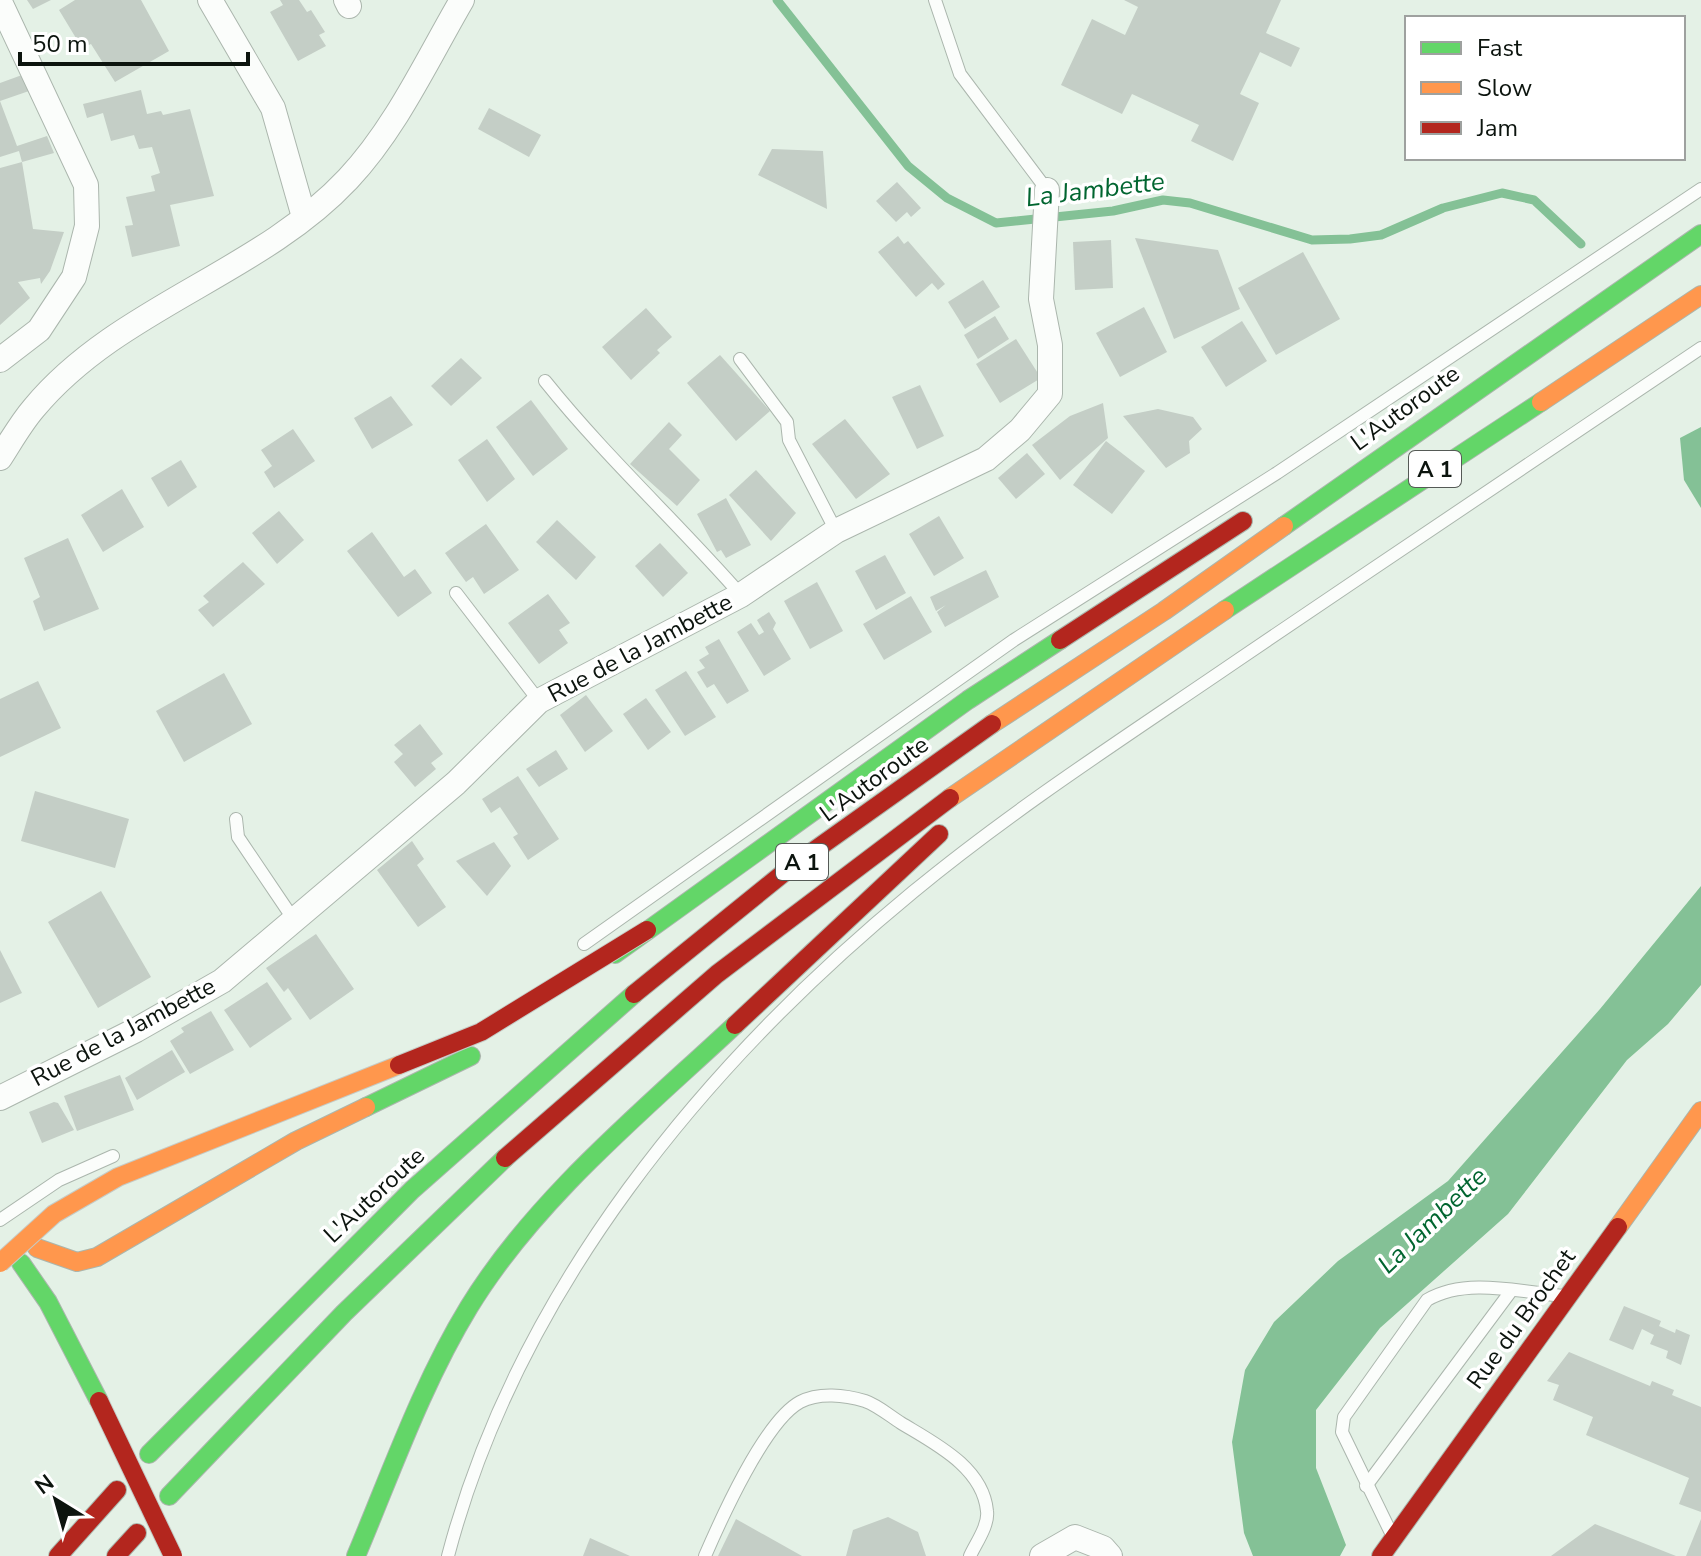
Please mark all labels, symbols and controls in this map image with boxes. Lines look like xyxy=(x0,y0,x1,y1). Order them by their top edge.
scale bar xyxy=(20,16,248,66)
legend xyxy=(1405,16,1685,160)
text: 50 m xyxy=(32,28,88,60)
text: Fast xyxy=(1477,32,1523,64)
text: Slow xyxy=(1477,72,1532,104)
text: Jam xyxy=(1476,112,1518,144)
water label: La Jambette xyxy=(1024,164,1167,215)
street label: L'Autoroute xyxy=(1344,358,1466,458)
road number: A 1 xyxy=(1409,451,1461,487)
street label: Rue de la Jambette xyxy=(542,586,738,710)
street label: L'Autoroute xyxy=(813,729,935,829)
road number: A 1 xyxy=(776,844,828,880)
street label: Rue de la Jambette xyxy=(25,970,221,1094)
street label: L'Autoroute xyxy=(317,1140,431,1250)
water label: La Jambette xyxy=(1370,1159,1495,1281)
street label: Rue du Brochet xyxy=(1459,1242,1583,1396)
north arrow xyxy=(16,1460,96,1540)
text: N xyxy=(29,1468,60,1502)

